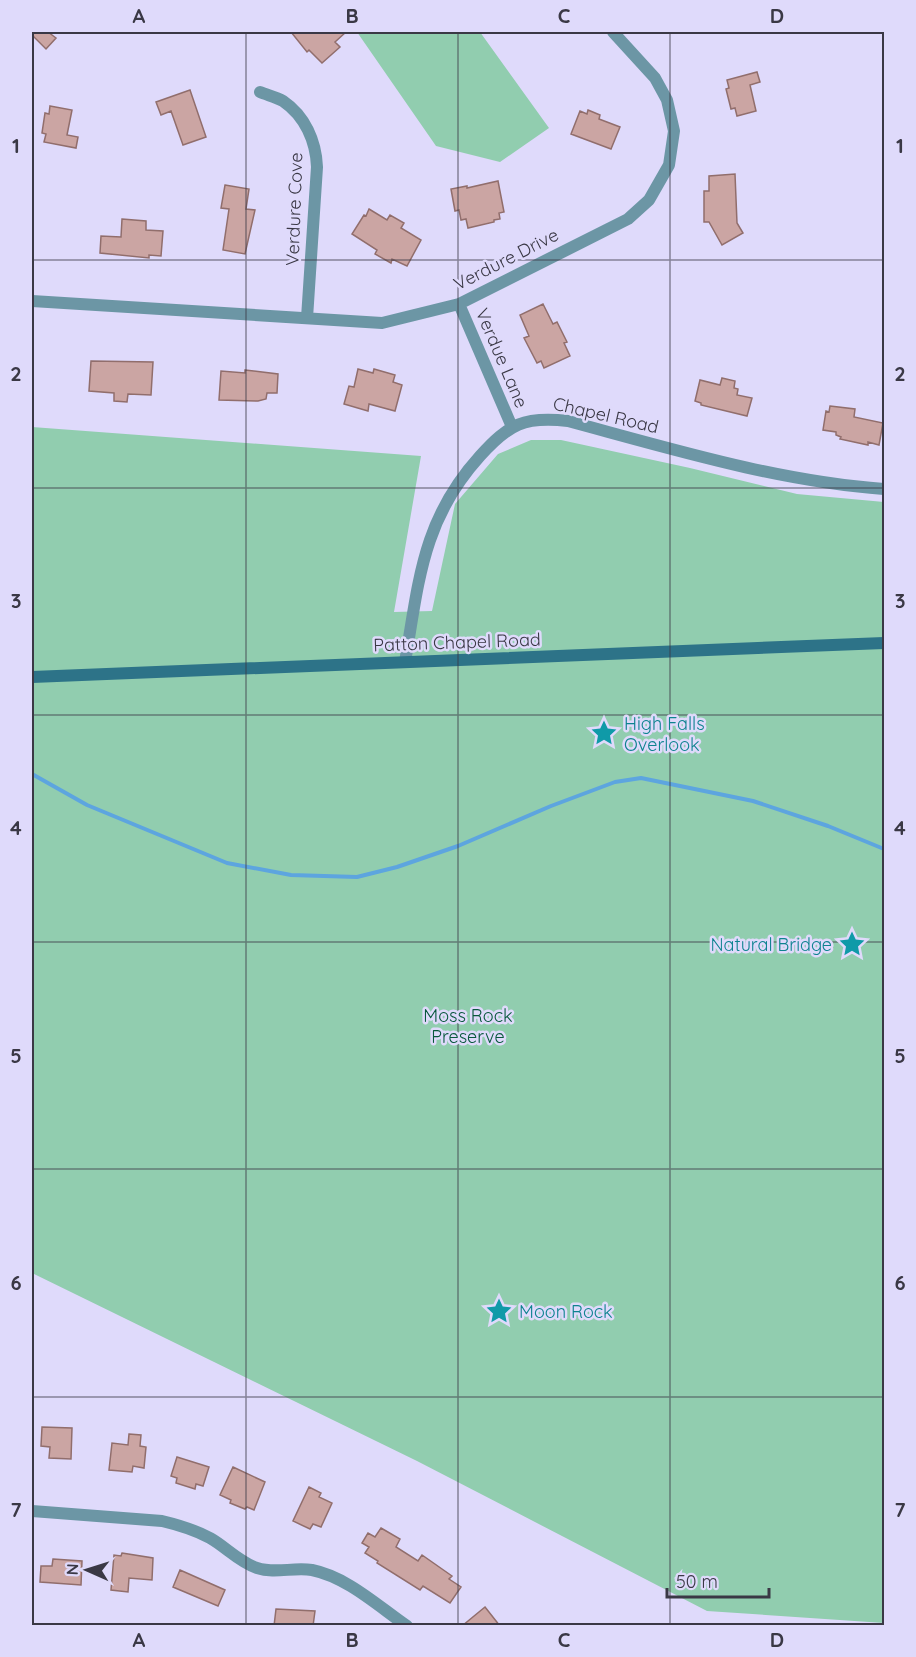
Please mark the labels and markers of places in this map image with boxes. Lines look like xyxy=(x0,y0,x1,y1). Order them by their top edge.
place label: High Falls Overlook xyxy=(624,712,705,756)
place icon: High Falls Overlook xyxy=(589,718,619,748)
place icon: Natural Bridge xyxy=(837,929,867,959)
place label: Natural Bridge xyxy=(711,933,832,956)
place icon: Moon Rock xyxy=(484,1296,514,1326)
place label: Moon Rock xyxy=(519,1300,613,1323)

